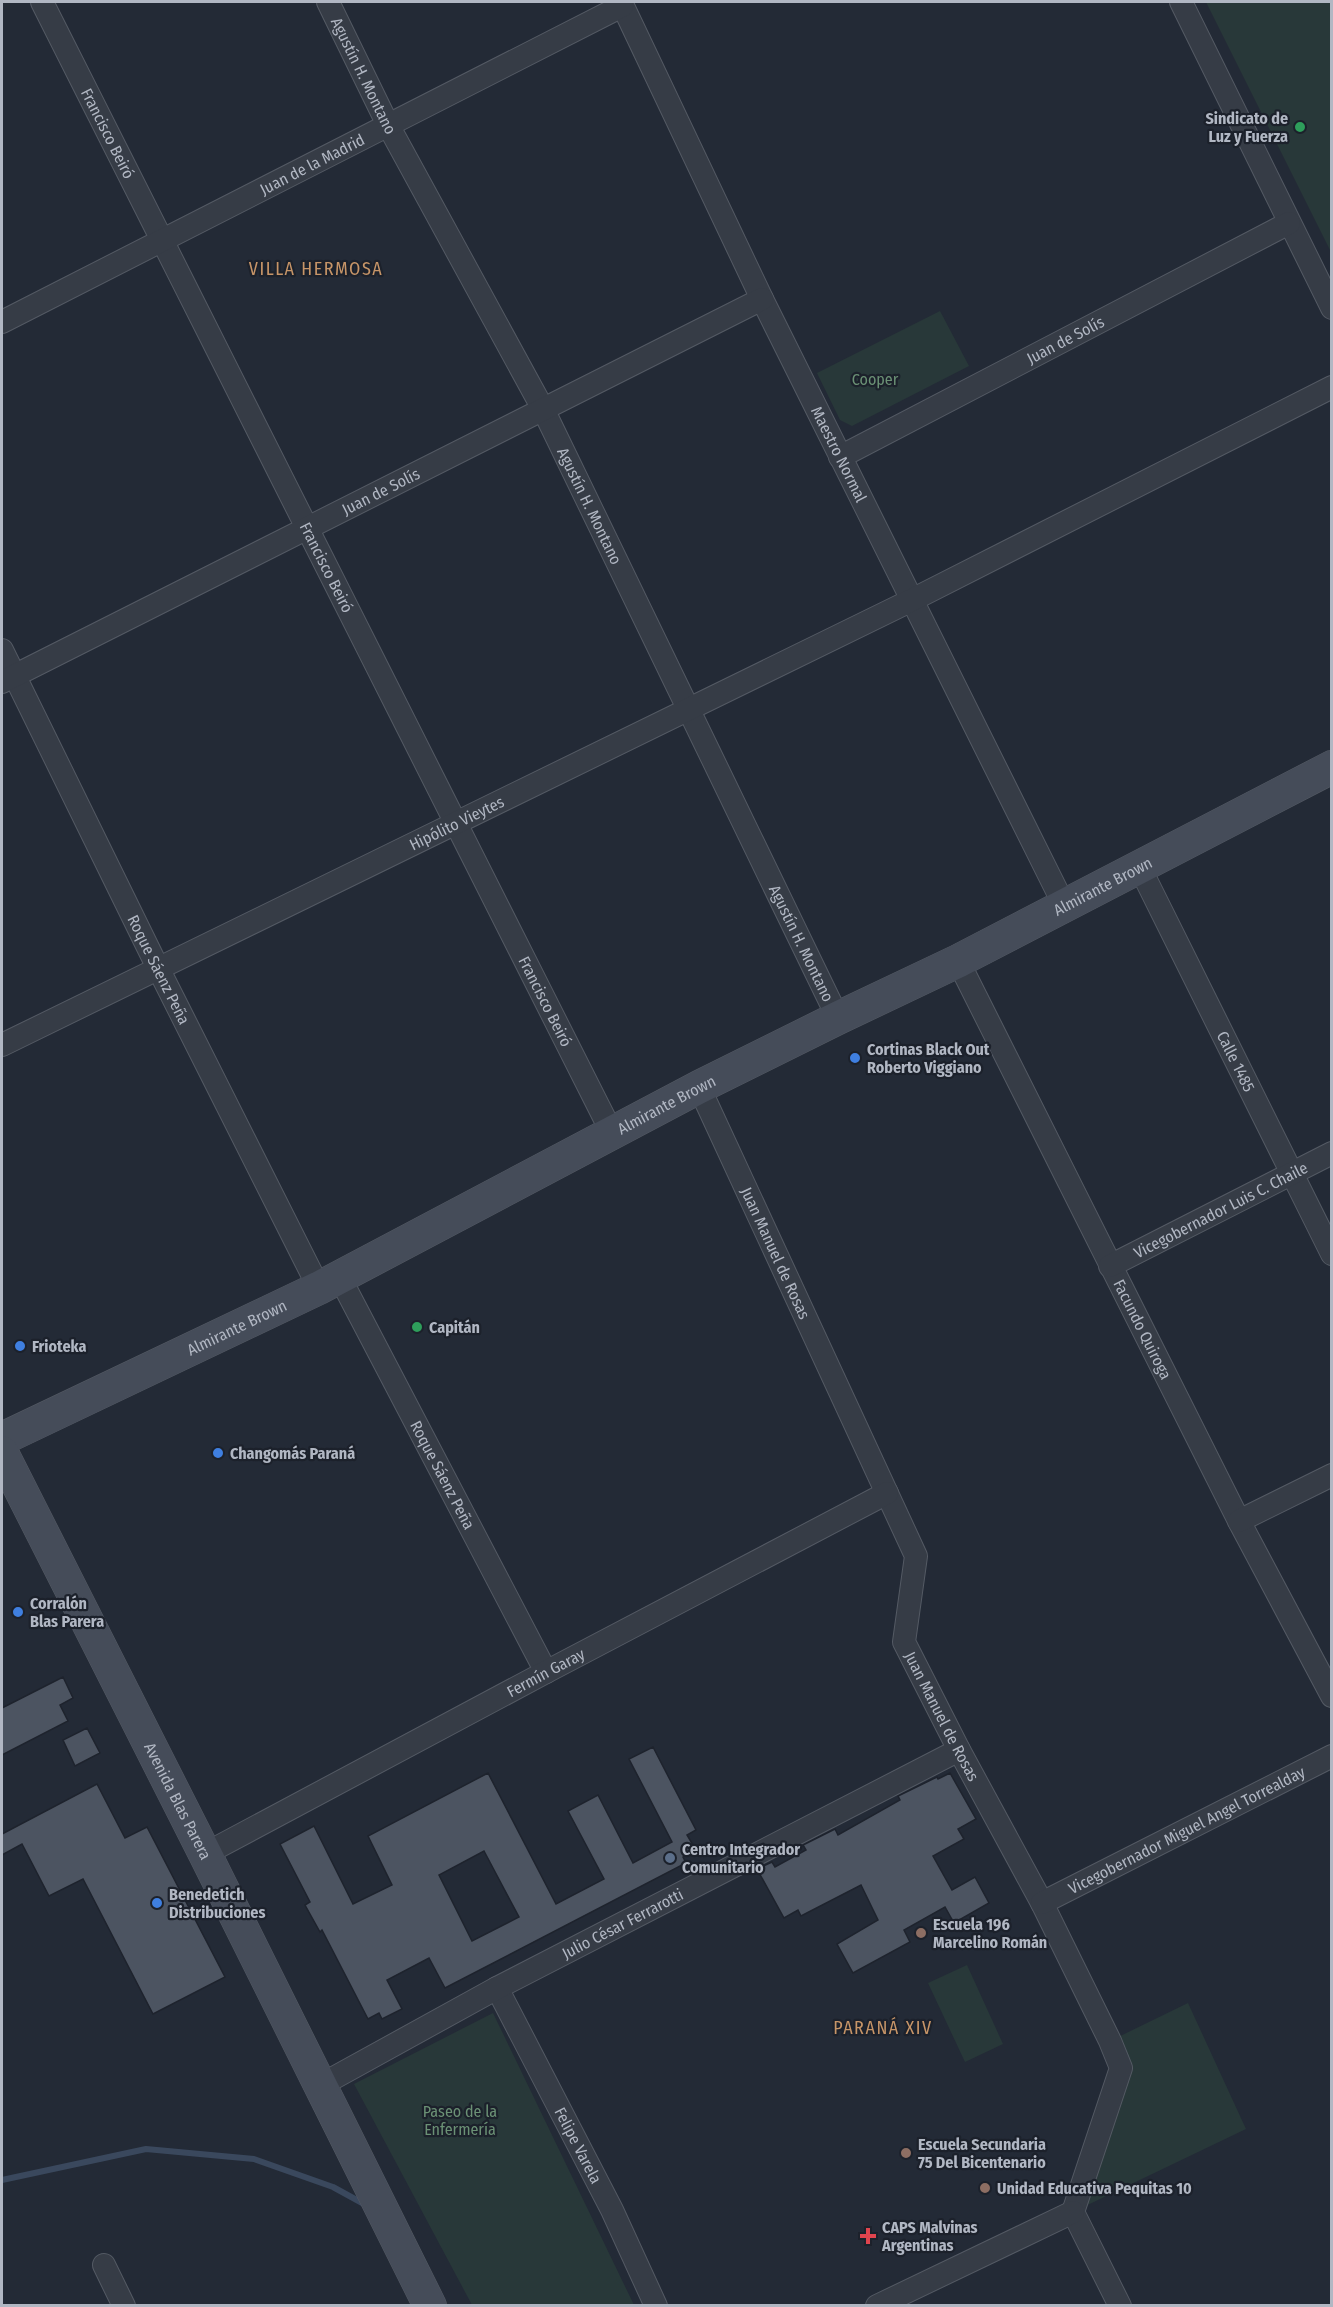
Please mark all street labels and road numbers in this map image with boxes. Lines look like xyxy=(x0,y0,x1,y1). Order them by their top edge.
street label: Agustín H. Montano xyxy=(327,14,401,137)
street label: Francisco Beiró xyxy=(77,85,139,182)
street label: Juan de la Madrid xyxy=(257,129,368,199)
street label: Juan de Solís xyxy=(1023,312,1107,368)
street label: Maestro Normal xyxy=(807,403,871,505)
street label: Agustín H. Montano xyxy=(554,444,626,567)
street label: Juan de Solís xyxy=(339,464,423,519)
street label: Francisco Beiró xyxy=(296,519,358,616)
street label: Hipólito Vieytes xyxy=(406,791,507,854)
street label: Almirante Brown xyxy=(1050,853,1155,919)
street label: Agustín H. Montano xyxy=(765,882,838,1005)
street label: Roque Sáenz Peña xyxy=(124,912,194,1028)
street label: Francisco Beiró xyxy=(515,953,576,1050)
street label: Calle 1485 xyxy=(1213,1028,1259,1095)
street label: Almirante Brown xyxy=(614,1071,719,1138)
street label: Vicegobernador Luis C. Chaile xyxy=(1130,1158,1311,1262)
street label: Juan Manuel de Rosas xyxy=(737,1184,815,1322)
street label: Facundo Quiroga xyxy=(1110,1276,1176,1382)
street label: Almirante Brown xyxy=(184,1295,290,1359)
street label: Roque Sáenz Peña xyxy=(407,1417,479,1532)
street label: Fermín Garay xyxy=(503,1644,589,1701)
street label: Juan Manuel de Rosas xyxy=(901,1648,984,1784)
street label: Avenida Blas Parera xyxy=(141,1739,216,1863)
street label: Vicegobernador Miguel Angel Torrealday xyxy=(1065,1761,1309,1898)
street label: Julio César Ferrarotti xyxy=(559,1884,686,1963)
street label: Felipe Varela xyxy=(551,2104,606,2187)

